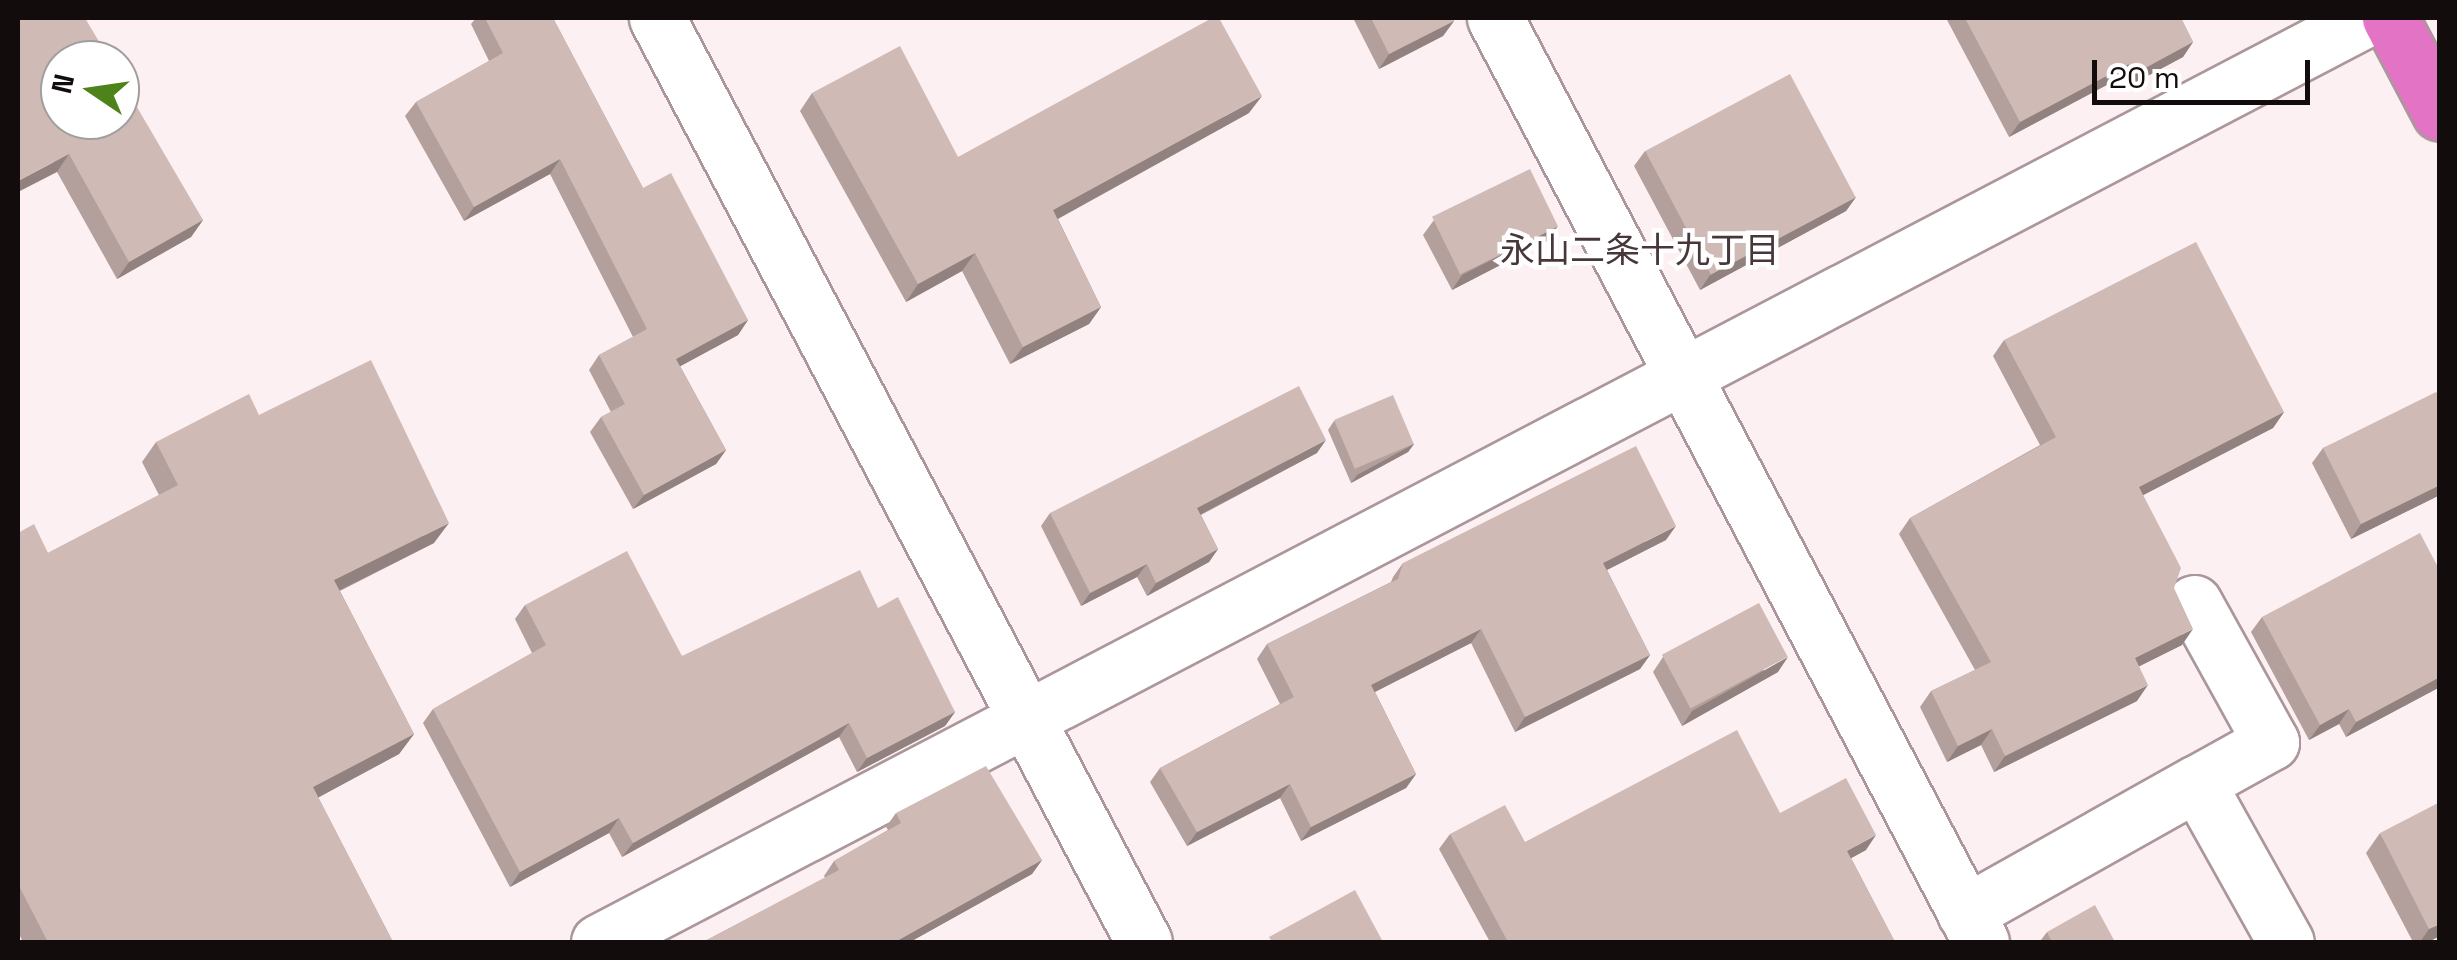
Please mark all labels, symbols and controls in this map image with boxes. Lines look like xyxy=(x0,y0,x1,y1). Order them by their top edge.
north arrow xyxy=(40,40,140,140)
scale bar xyxy=(2097,40,2314,102)
text: 20 m xyxy=(2109,58,2180,97)
text: N xyxy=(43,71,82,97)
district label: 永山二条十九丁目 xyxy=(1500,229,1780,271)

